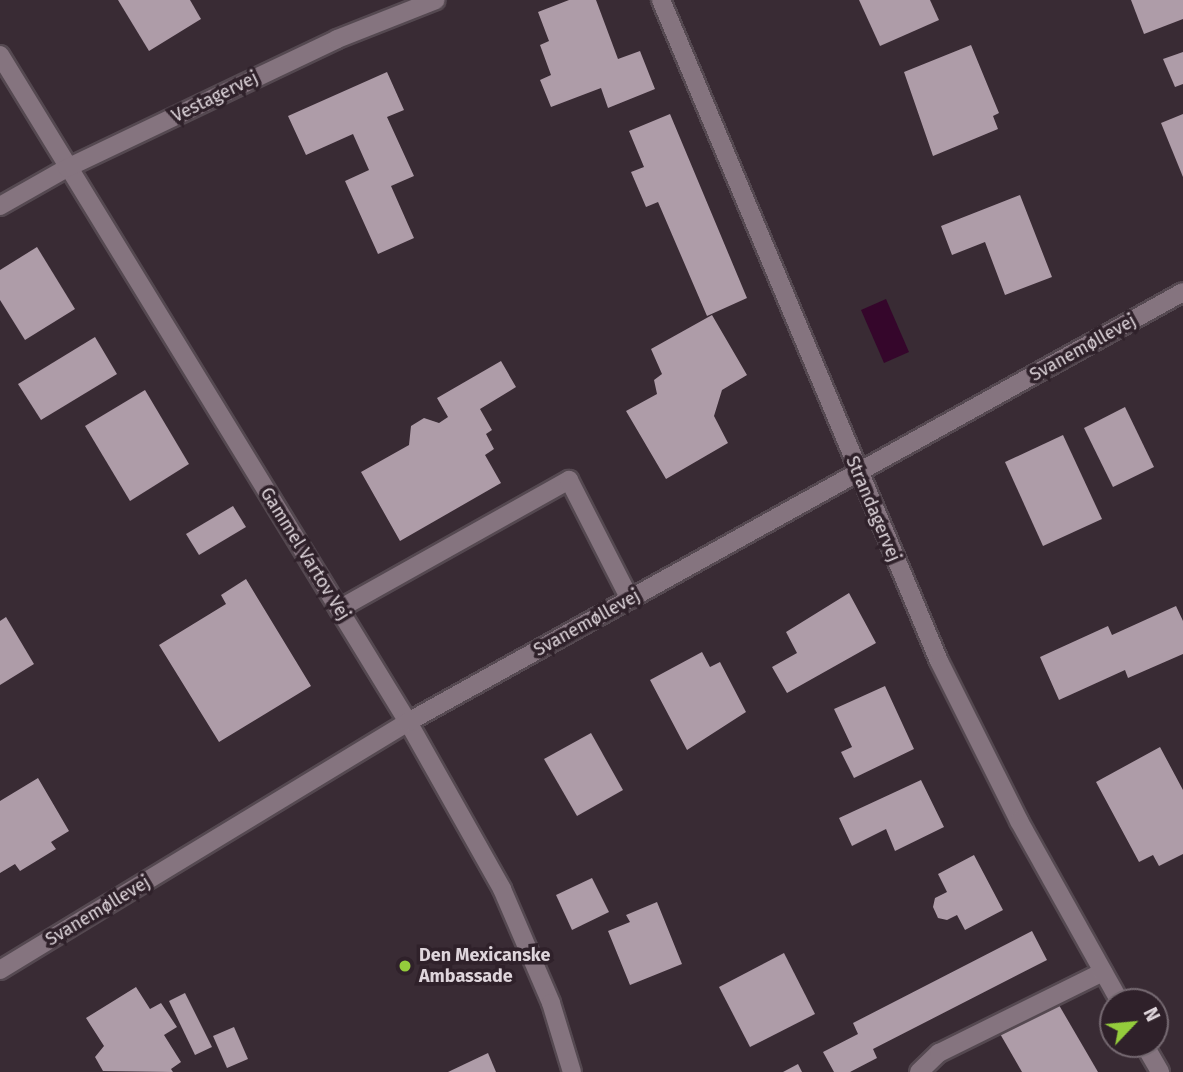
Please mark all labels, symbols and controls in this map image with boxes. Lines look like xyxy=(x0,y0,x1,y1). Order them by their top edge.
street label: Vestagervej xyxy=(168,67,262,127)
street label: Svanemøllevej xyxy=(1026,310,1140,386)
street label: Strandagervej xyxy=(841,453,905,565)
street label: Gammel Vartov Vej xyxy=(255,484,355,624)
street label: Svanemøllevej xyxy=(530,585,644,661)
street label: Svanemøllevej xyxy=(42,871,154,951)
place label: Den Mexicanske Ambassade xyxy=(419,945,550,988)
marker: Den Mexicanske Ambassade xyxy=(397,958,413,974)
north arrow xyxy=(1099,988,1169,1058)
text: N xyxy=(1138,1004,1165,1025)

